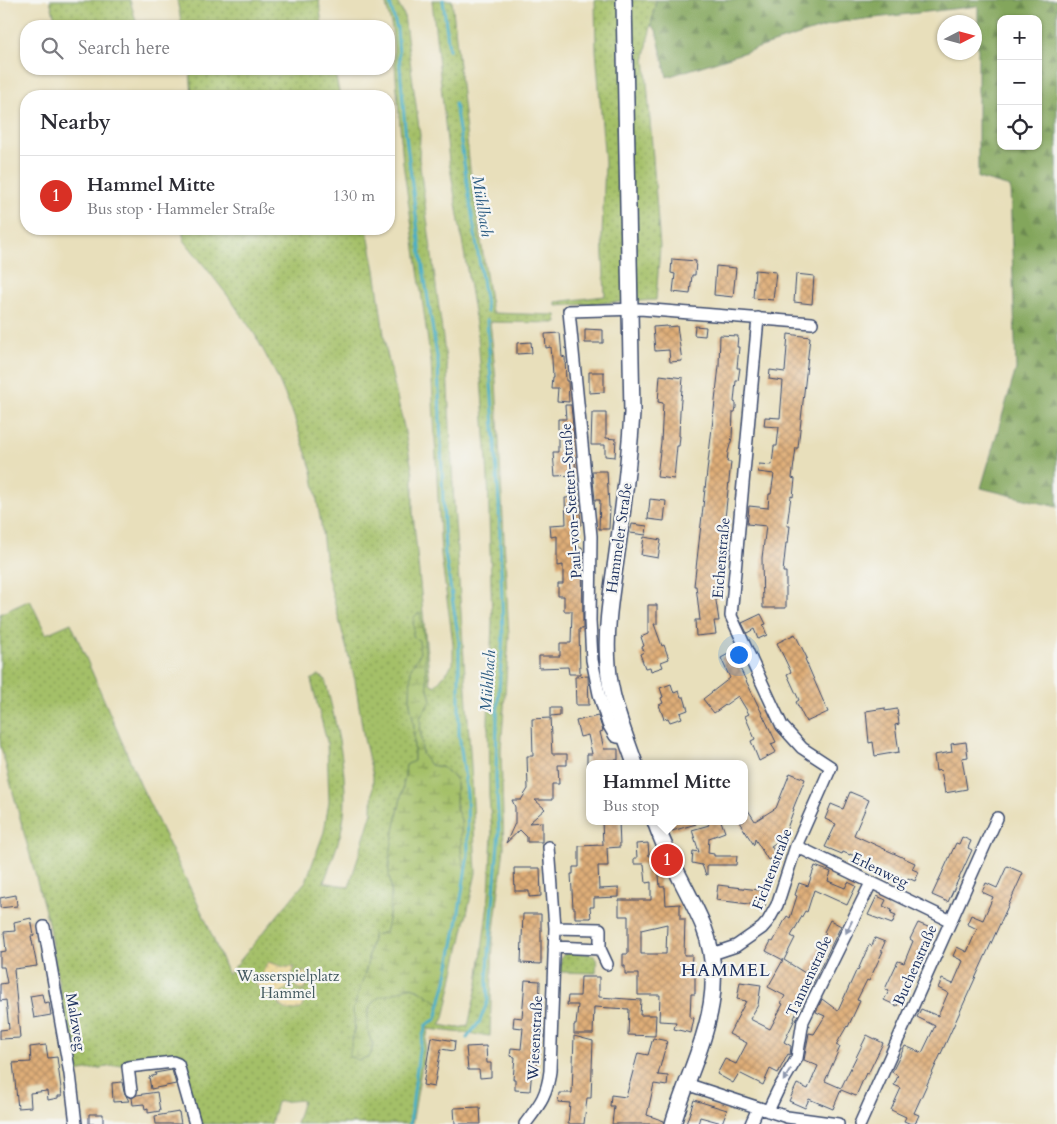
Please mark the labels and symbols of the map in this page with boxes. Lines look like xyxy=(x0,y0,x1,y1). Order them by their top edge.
north arrow xyxy=(937,15,982,60)
water label: Mühlbach xyxy=(466,174,498,239)
street label: Paul-von-Stetten-Straße xyxy=(556,423,586,579)
street label: Hammeler Straße xyxy=(601,481,637,594)
street label: Eichenstraße xyxy=(707,516,735,599)
your location xyxy=(726,642,752,668)
water label: Mühlbach xyxy=(475,649,501,713)
street label: Fichtenstraße xyxy=(747,825,797,912)
pin: 1 xyxy=(651,841,683,879)
street label: Erlenweg xyxy=(848,848,912,893)
one-way arrow xyxy=(845,919,854,934)
street label: Buchenstraße xyxy=(888,921,942,1008)
street label: Tannenstraße xyxy=(781,932,837,1020)
district label: HAMMEL xyxy=(681,958,771,983)
park label: Wasserspielplatz Hammel xyxy=(236,966,340,1003)
street label: Malzweg xyxy=(61,992,91,1053)
street label: Wiesenstraße xyxy=(523,995,547,1082)
one-way arrow xyxy=(782,1068,792,1082)

